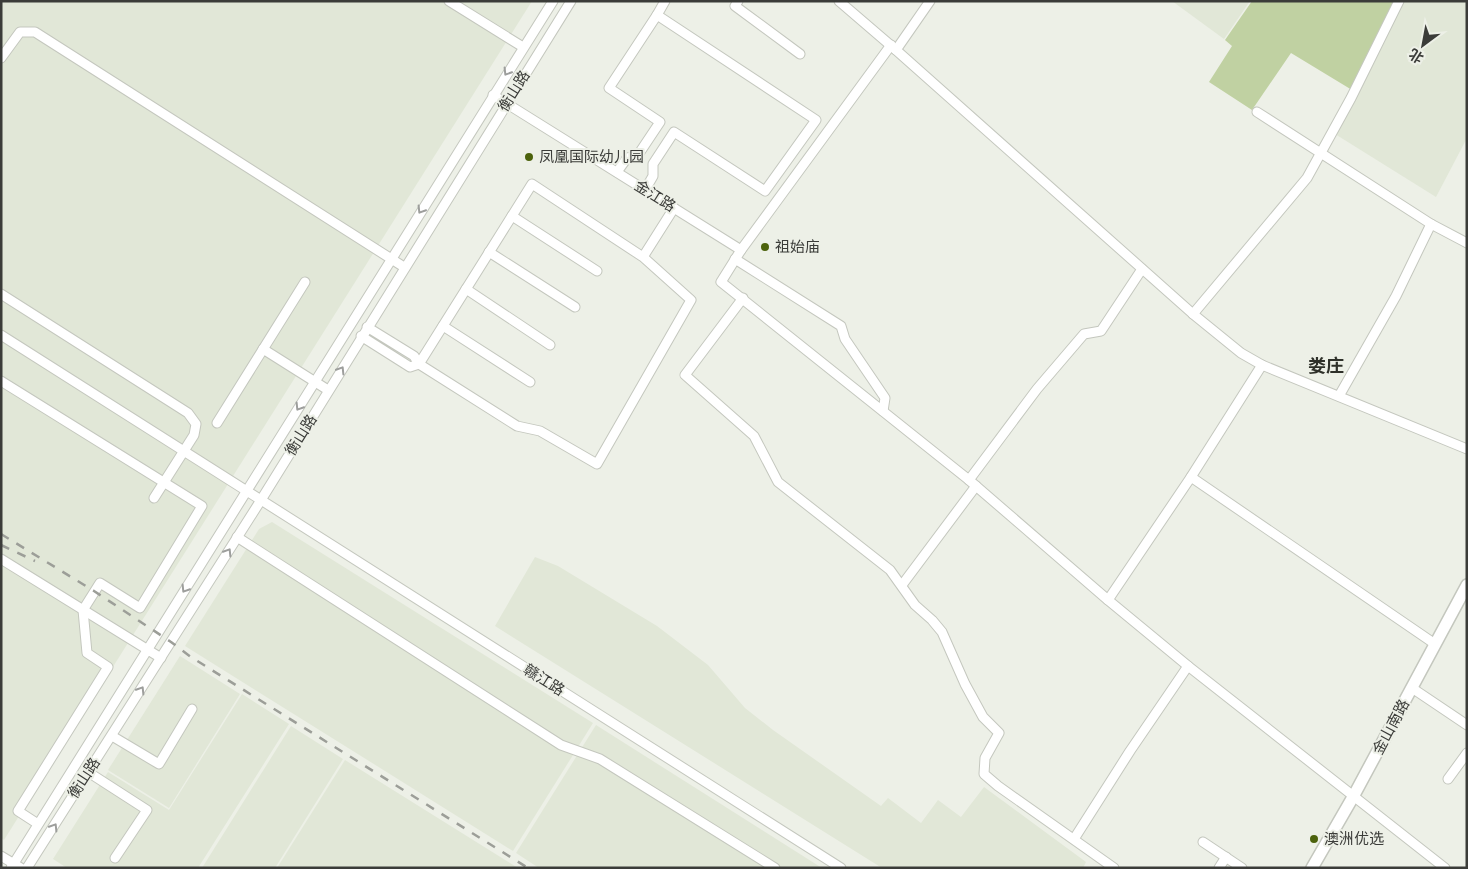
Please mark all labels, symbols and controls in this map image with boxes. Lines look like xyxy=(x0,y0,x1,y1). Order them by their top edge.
north arrow xyxy=(1398,20,1448,70)
text: 北 xyxy=(1405,46,1426,67)
one-way arrow xyxy=(504,66,514,75)
street label: 衡山路 xyxy=(494,67,534,115)
place label: 凤凰国际幼儿园 xyxy=(539,147,644,166)
marker: 凤凰国际幼儿园 xyxy=(523,151,535,163)
street label: 金江路 xyxy=(631,176,679,216)
one-way arrow xyxy=(418,204,428,213)
place label: 祖始庙 xyxy=(775,237,820,256)
marker: 祖始庙 xyxy=(759,241,771,253)
district label: 娄庄 xyxy=(1308,355,1344,376)
one-way arrow xyxy=(335,366,345,375)
one-way arrow xyxy=(295,402,305,411)
street label: 衡山路 xyxy=(281,411,321,459)
one-way arrow xyxy=(221,549,231,558)
one-way arrow xyxy=(181,584,191,593)
street label: 赣江路 xyxy=(520,660,568,700)
one-way arrow xyxy=(134,686,144,695)
street label: 金山南路 xyxy=(1368,696,1413,758)
street label: 衡山路 xyxy=(63,754,104,802)
one-way arrow xyxy=(47,823,57,832)
place label: 澳洲优选 xyxy=(1324,829,1384,848)
marker: 澳洲优选 xyxy=(1308,833,1320,845)

